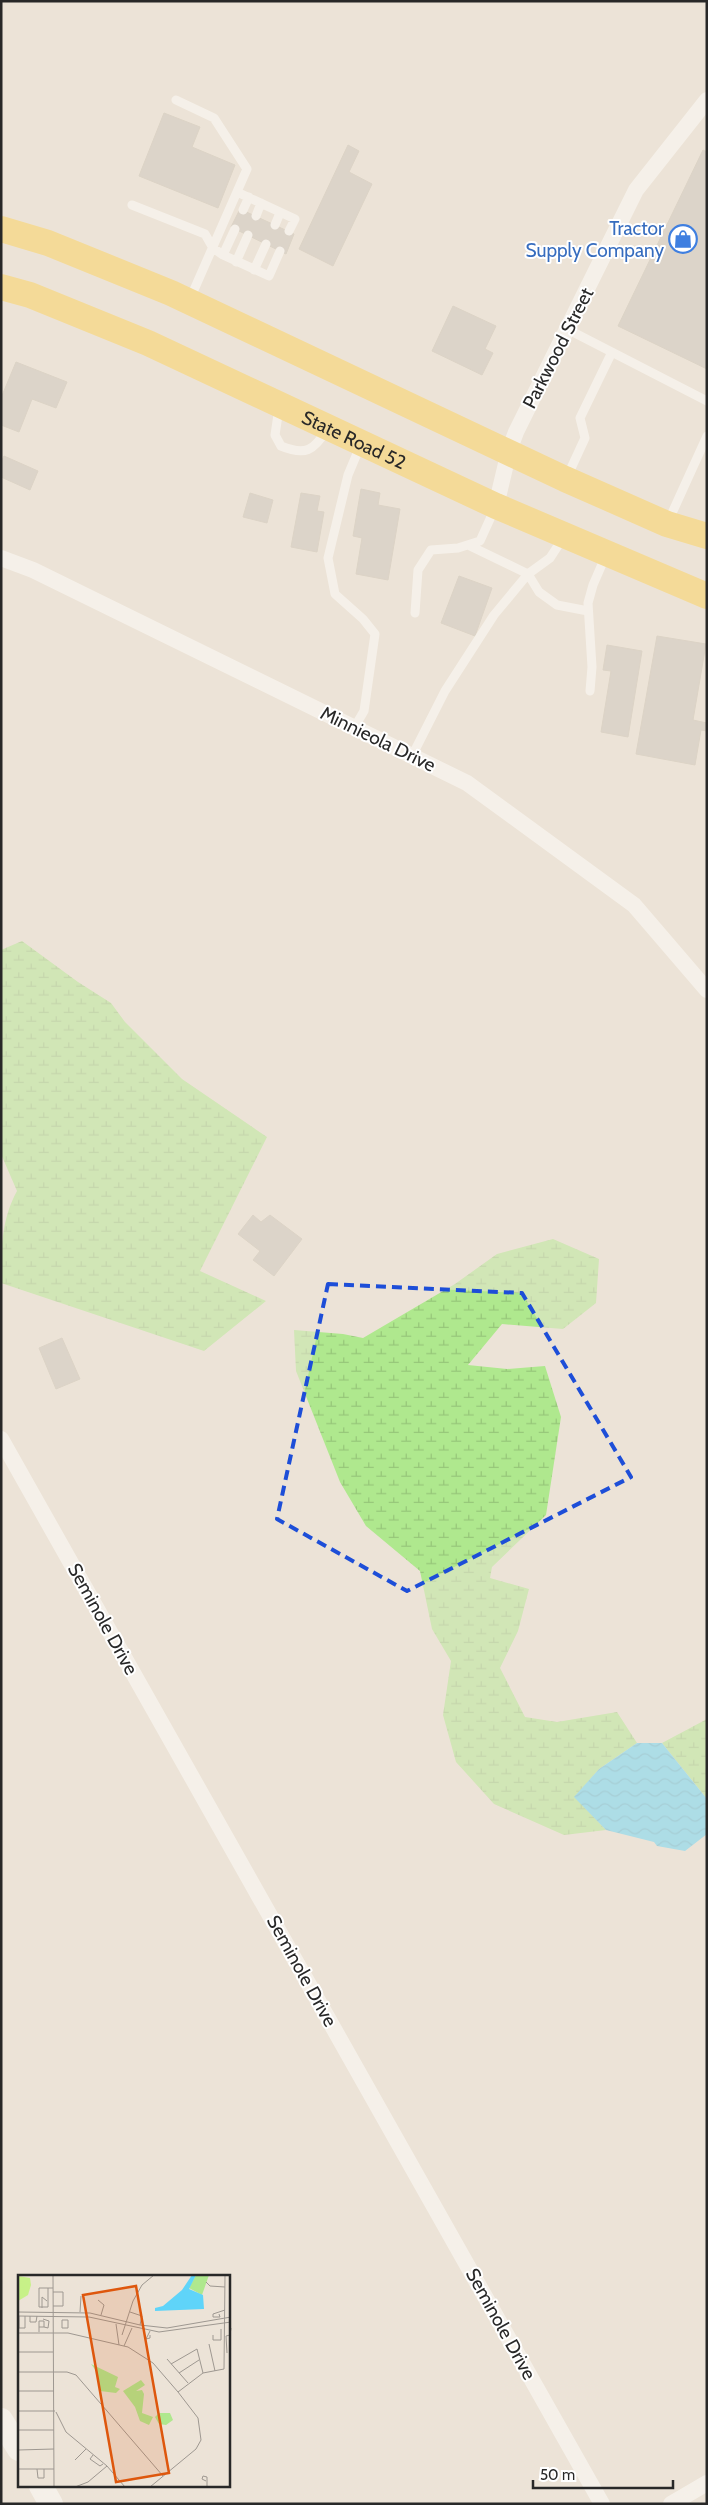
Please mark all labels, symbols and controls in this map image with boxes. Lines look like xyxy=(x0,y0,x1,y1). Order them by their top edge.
place label: Tractor Supply Company xyxy=(525,217,664,262)
shop icon: Tractor Supply Company xyxy=(668,224,698,254)
street label: Parkwood Street xyxy=(518,283,599,412)
street label: State Road 52 xyxy=(298,405,410,474)
street label: Minnieola Drive xyxy=(317,701,440,777)
street label: Seminole Drive xyxy=(63,1559,143,1679)
street label: Seminole Drive xyxy=(262,1911,342,2031)
street label: Seminole Drive xyxy=(461,2264,541,2384)
inset map xyxy=(18,2275,230,2488)
scale bar xyxy=(533,2458,673,2490)
text: 50 m xyxy=(540,2466,575,2484)

